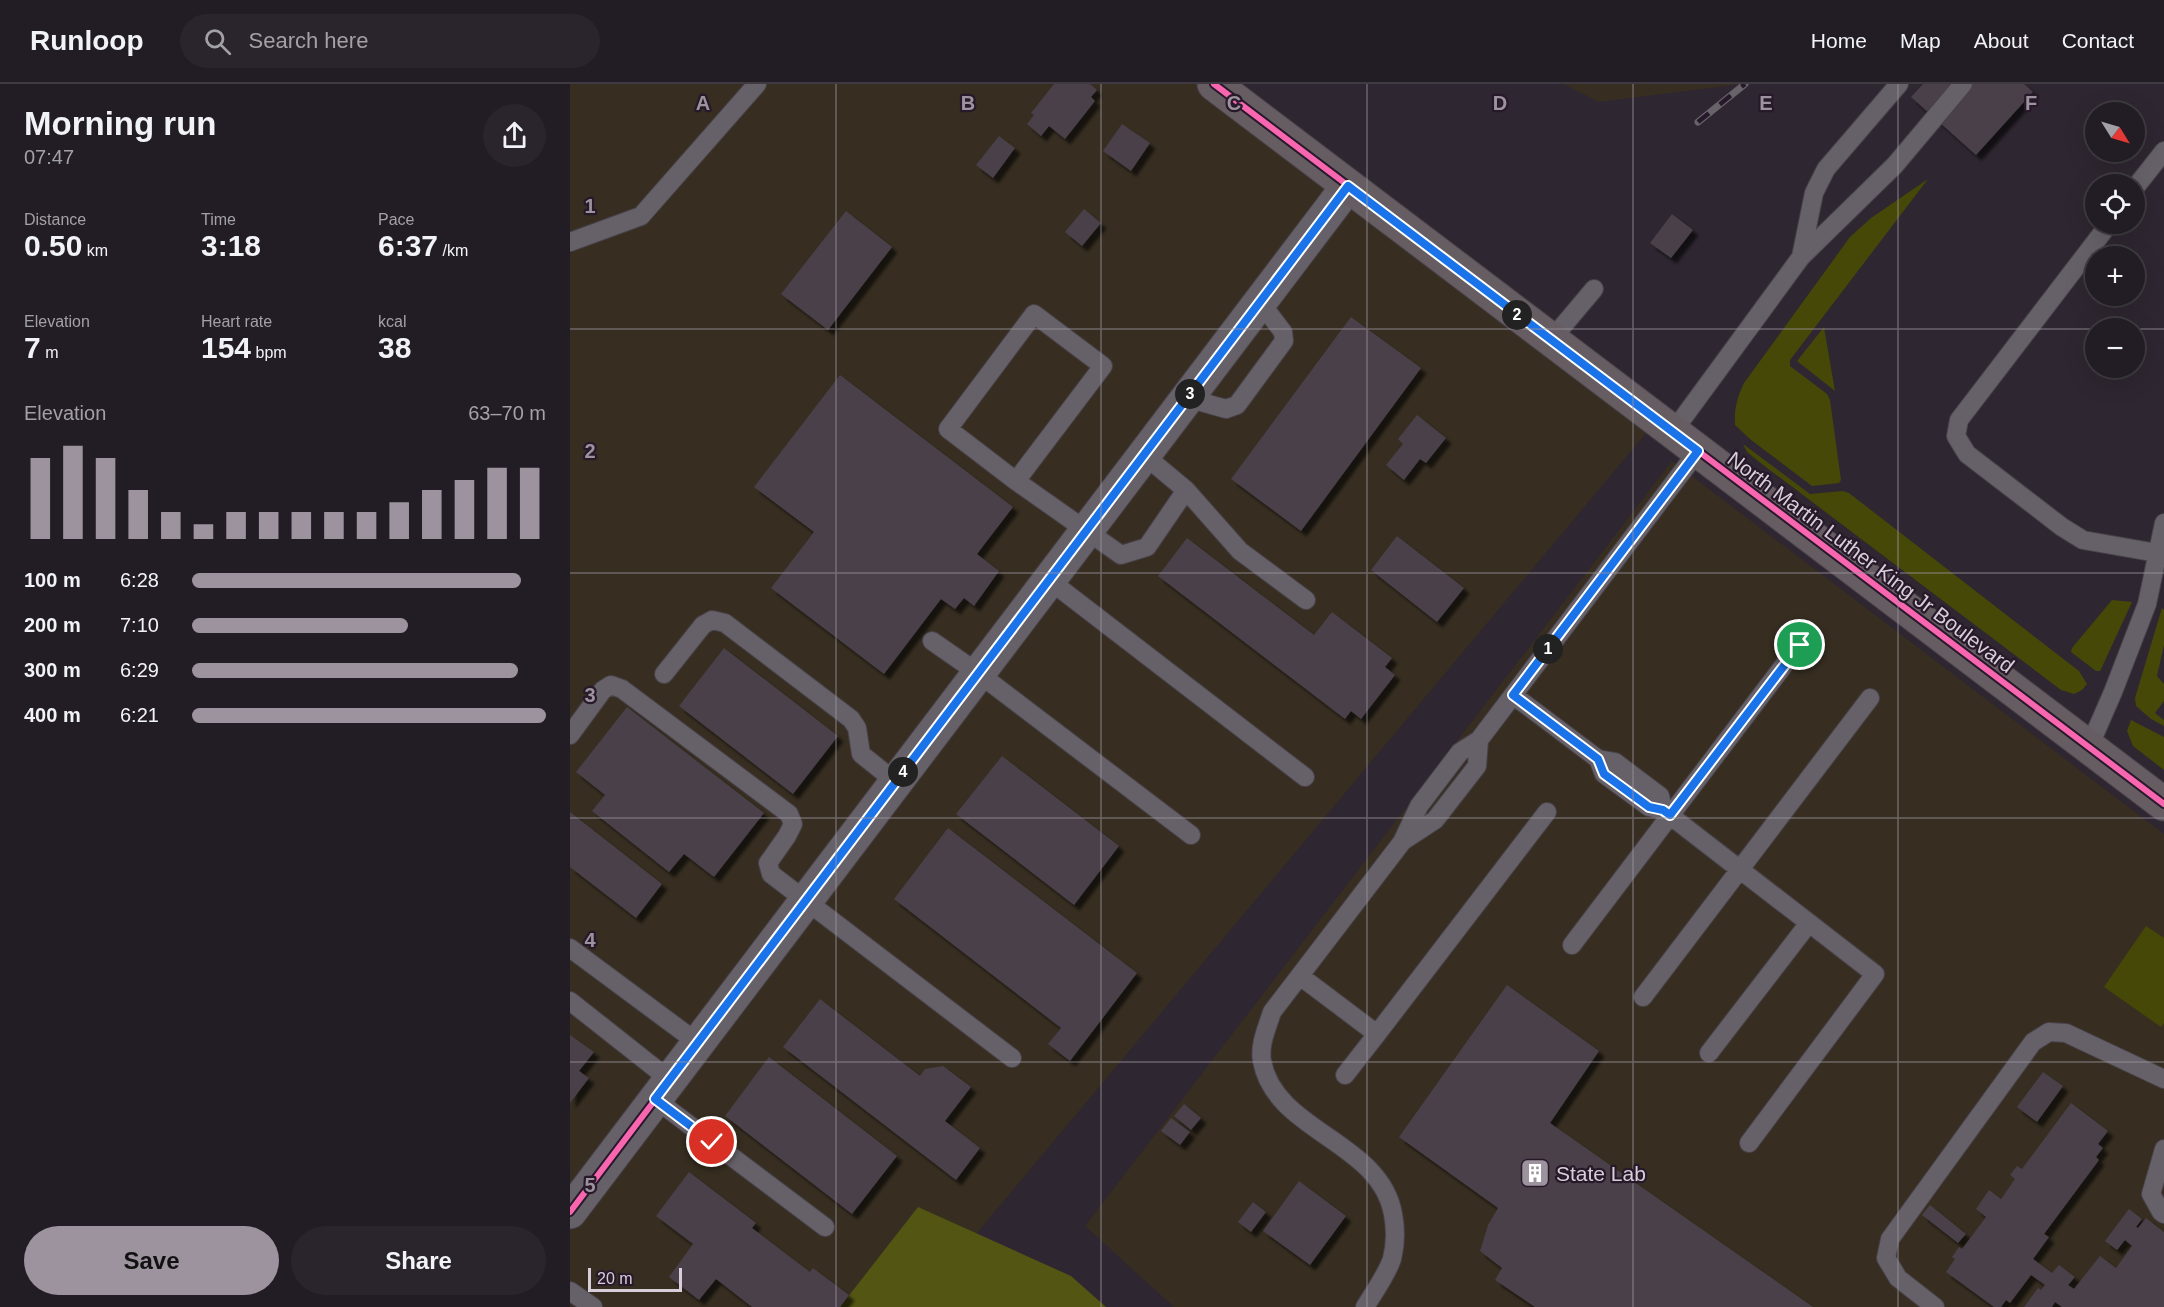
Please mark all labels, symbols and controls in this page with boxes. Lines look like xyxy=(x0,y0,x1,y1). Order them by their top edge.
search box xyxy=(180,14,600,68)
text: Runloop xyxy=(30,25,144,56)
icon: search xyxy=(201,25,234,58)
text: Search here xyxy=(249,28,368,53)
text: Home xyxy=(1811,29,1867,52)
text: Map xyxy=(1900,29,1941,52)
text: About xyxy=(1974,29,2029,52)
text: Contact xyxy=(2062,29,2134,52)
text: A xyxy=(696,92,710,114)
text: B xyxy=(961,92,975,114)
text: C xyxy=(1227,92,1241,114)
text: D xyxy=(1493,92,1507,114)
text: E xyxy=(1759,92,1773,114)
text: F xyxy=(2025,92,2037,114)
north arrow xyxy=(2085,102,2145,162)
map controls xyxy=(2085,102,2145,378)
button: share xyxy=(483,104,546,167)
text: Morning run xyxy=(24,105,216,142)
text: 07:47 xyxy=(24,146,74,168)
button: locate xyxy=(2085,174,2145,234)
text: 1 xyxy=(584,195,596,217)
text: Distance xyxy=(24,211,86,228)
text: Time xyxy=(201,211,236,228)
text: Pace xyxy=(378,211,414,228)
text: 0.50 xyxy=(24,229,82,262)
text: 3:18 xyxy=(201,229,261,262)
text: 6:37 xyxy=(378,229,438,262)
text: km xyxy=(82,242,108,259)
text: /km xyxy=(438,242,468,259)
button: + xyxy=(2085,246,2145,306)
pin: 2 xyxy=(1502,300,1532,330)
text: 2 xyxy=(1513,306,1521,323)
text: Elevation xyxy=(24,313,90,330)
text: Heart rate xyxy=(201,313,272,330)
text: kcal xyxy=(378,313,406,330)
button: − xyxy=(2085,318,2145,378)
text: 7 xyxy=(24,331,41,364)
text: 154 xyxy=(201,331,251,364)
text: 38 xyxy=(378,331,411,364)
text: m xyxy=(41,344,58,361)
text: bpm xyxy=(251,344,287,361)
pin: 3 xyxy=(1175,379,1205,409)
text: 3 xyxy=(1186,385,1194,402)
text: Elevation xyxy=(24,402,106,424)
text: 63–70 m xyxy=(468,402,546,424)
text: 2 xyxy=(584,440,596,462)
street label: North Martin Luther King Jr Boulevard xyxy=(1723,447,2019,677)
text: 100 m xyxy=(24,569,81,591)
text: 6:28 xyxy=(120,569,159,591)
text: 200 m xyxy=(24,614,81,636)
text: 7:10 xyxy=(120,614,159,636)
pin xyxy=(1774,619,1825,670)
icon: arrive xyxy=(1783,628,1816,661)
pin: 1 xyxy=(1533,634,1563,664)
text: 1 xyxy=(1544,640,1552,657)
text: 300 m xyxy=(24,659,81,681)
text: 6:29 xyxy=(120,659,159,681)
text: 3 xyxy=(584,684,596,706)
text: 400 m xyxy=(24,704,81,726)
text: 6:21 xyxy=(120,704,159,726)
pin: 4 xyxy=(888,757,918,787)
text: 4 xyxy=(899,763,907,780)
text: 4 xyxy=(584,929,596,951)
pin xyxy=(686,1116,737,1167)
icon: check xyxy=(695,1125,728,1158)
building icon: State Lab xyxy=(1519,1157,1551,1189)
place label: State Lab xyxy=(1556,1162,1646,1185)
text: 5 xyxy=(584,1174,596,1196)
button: Save xyxy=(24,1226,279,1295)
button: Share xyxy=(291,1226,546,1295)
scale bar xyxy=(588,1265,682,1292)
text: 20 m xyxy=(597,1270,633,1287)

